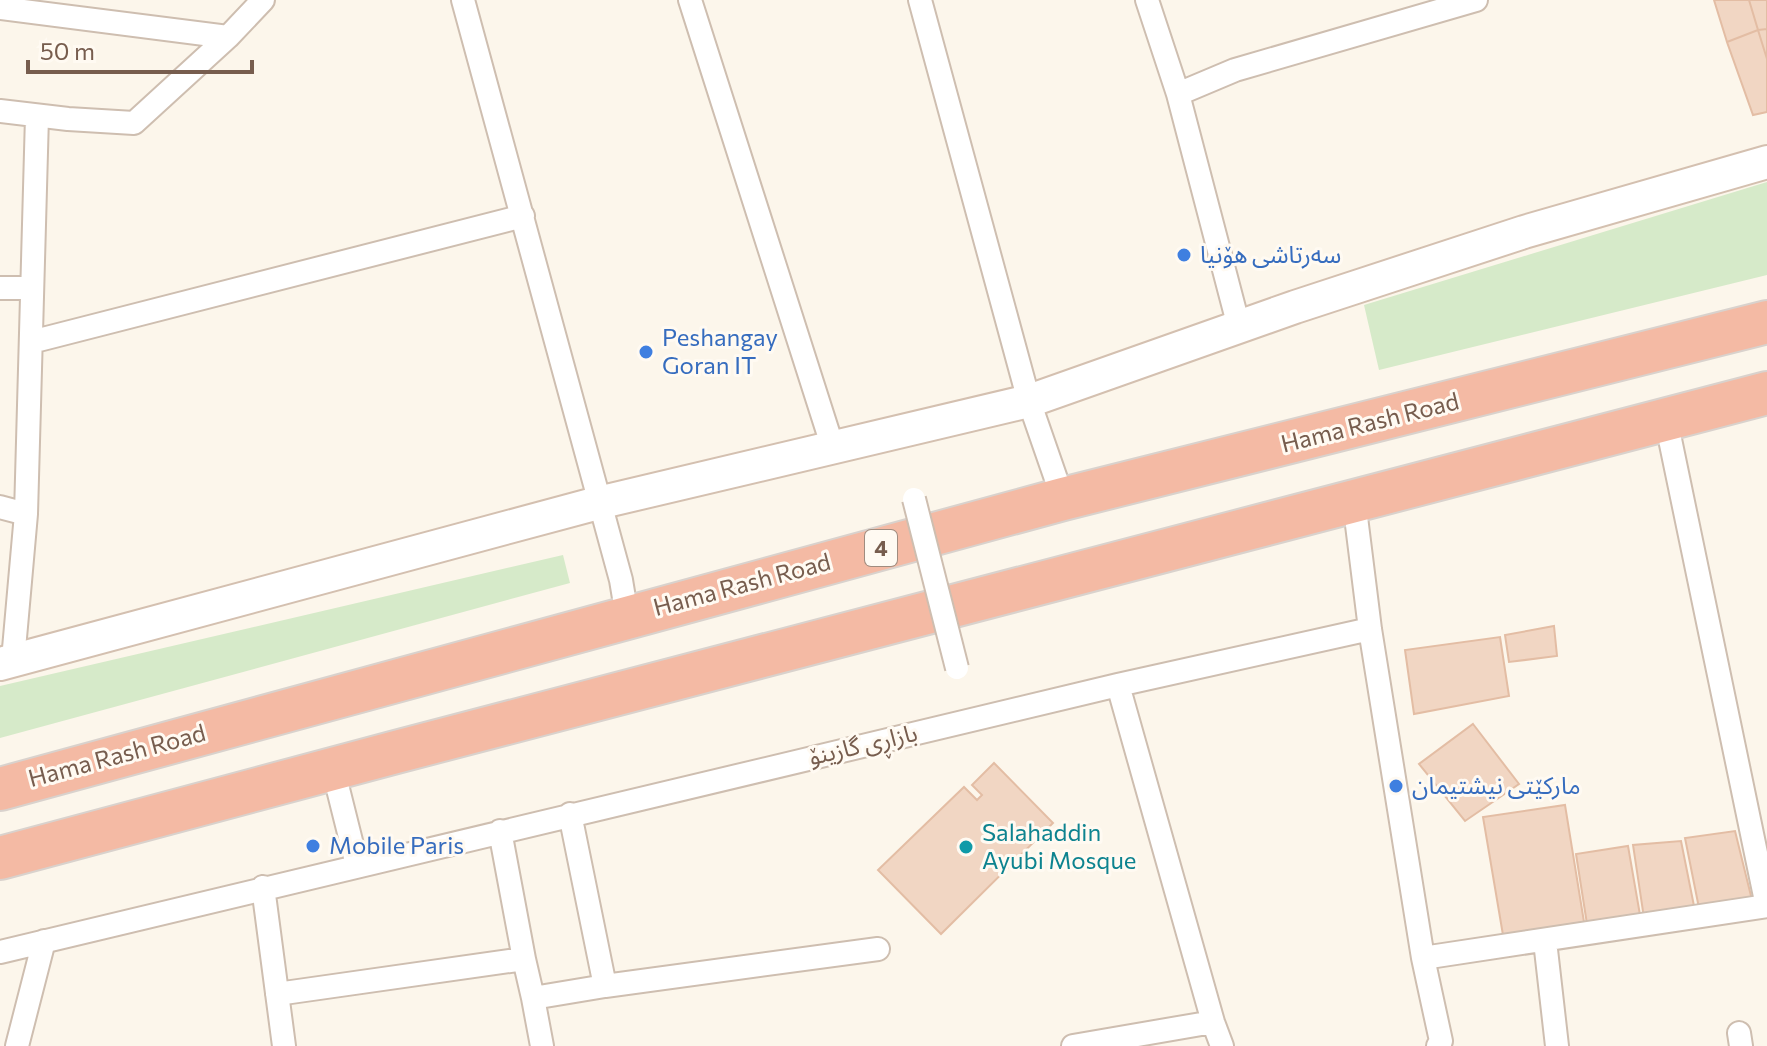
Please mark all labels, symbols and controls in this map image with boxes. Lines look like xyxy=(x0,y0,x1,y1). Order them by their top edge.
scale bar xyxy=(28,24,252,74)
text: 50 m xyxy=(40,36,95,65)
place label: سەرتاشی هۆنیا xyxy=(1200,239,1341,269)
marker: سەرتاشی هۆنیا xyxy=(1175,246,1193,264)
place label: Peshangay Goran IT xyxy=(662,322,778,379)
marker: Peshangay Goran IT xyxy=(637,343,655,361)
street label: Hama Rash Road xyxy=(1278,385,1462,458)
road number: 4 xyxy=(865,530,897,566)
street label: Hama Rash Road xyxy=(650,546,834,621)
street label: Hama Rash Road xyxy=(25,717,209,792)
street label: بازاڕی گازینۆ xyxy=(805,717,921,777)
place label: مارکێتی نیشتیمان xyxy=(1412,770,1581,800)
marker: مارکێتی نیشتیمان xyxy=(1387,777,1405,795)
place label: Salahaddin Ayubi Mosque xyxy=(982,817,1136,874)
place label: Mobile Paris xyxy=(329,830,464,859)
marker: Mobile Paris xyxy=(304,837,322,855)
marker: Salahaddin Ayubi Mosque xyxy=(957,838,975,856)

